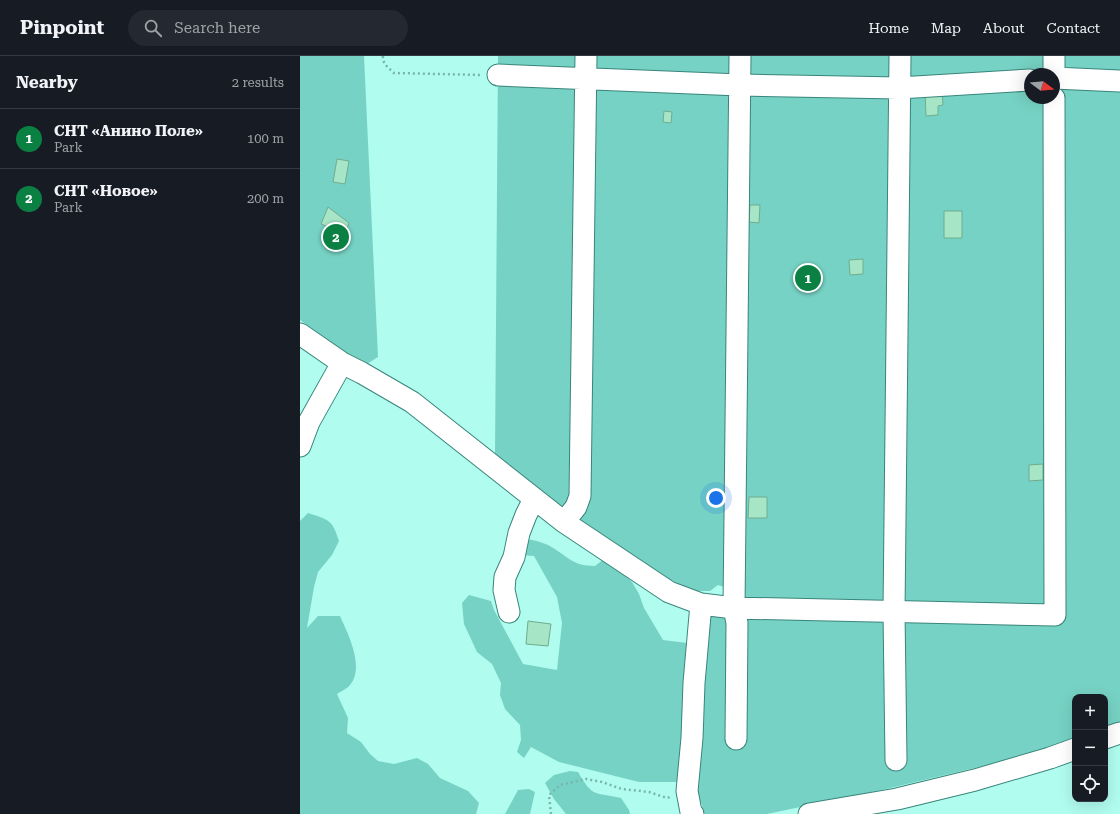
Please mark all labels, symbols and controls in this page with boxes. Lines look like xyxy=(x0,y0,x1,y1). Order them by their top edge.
search box xyxy=(128,10,408,46)
text: Pinpoint xyxy=(20,16,104,39)
icon: search xyxy=(142,17,164,39)
text: Search here xyxy=(174,19,260,37)
text: Home xyxy=(868,20,909,36)
text: Map xyxy=(931,20,961,36)
text: About xyxy=(983,20,1025,36)
text: Contact xyxy=(1047,20,1100,36)
north arrow xyxy=(1024,68,1060,104)
text: Nearby xyxy=(16,72,78,92)
text: 2 results xyxy=(232,75,284,90)
text: СНТ «Анино Поле» xyxy=(54,122,203,140)
text: 1 xyxy=(25,131,33,146)
text: 100 m xyxy=(247,131,284,146)
text: Park xyxy=(54,140,83,155)
text: СНТ «Новое» xyxy=(54,182,158,200)
text: 2 xyxy=(25,191,33,206)
text: 200 m xyxy=(247,191,284,206)
text: Park xyxy=(54,200,83,215)
pin: 2 xyxy=(323,222,349,252)
pin: 1 xyxy=(795,263,821,293)
your location xyxy=(706,488,726,508)
map controls xyxy=(1072,694,1108,802)
button: + xyxy=(1072,694,1108,730)
button: − xyxy=(1072,730,1108,766)
button: locate xyxy=(1072,766,1108,802)

